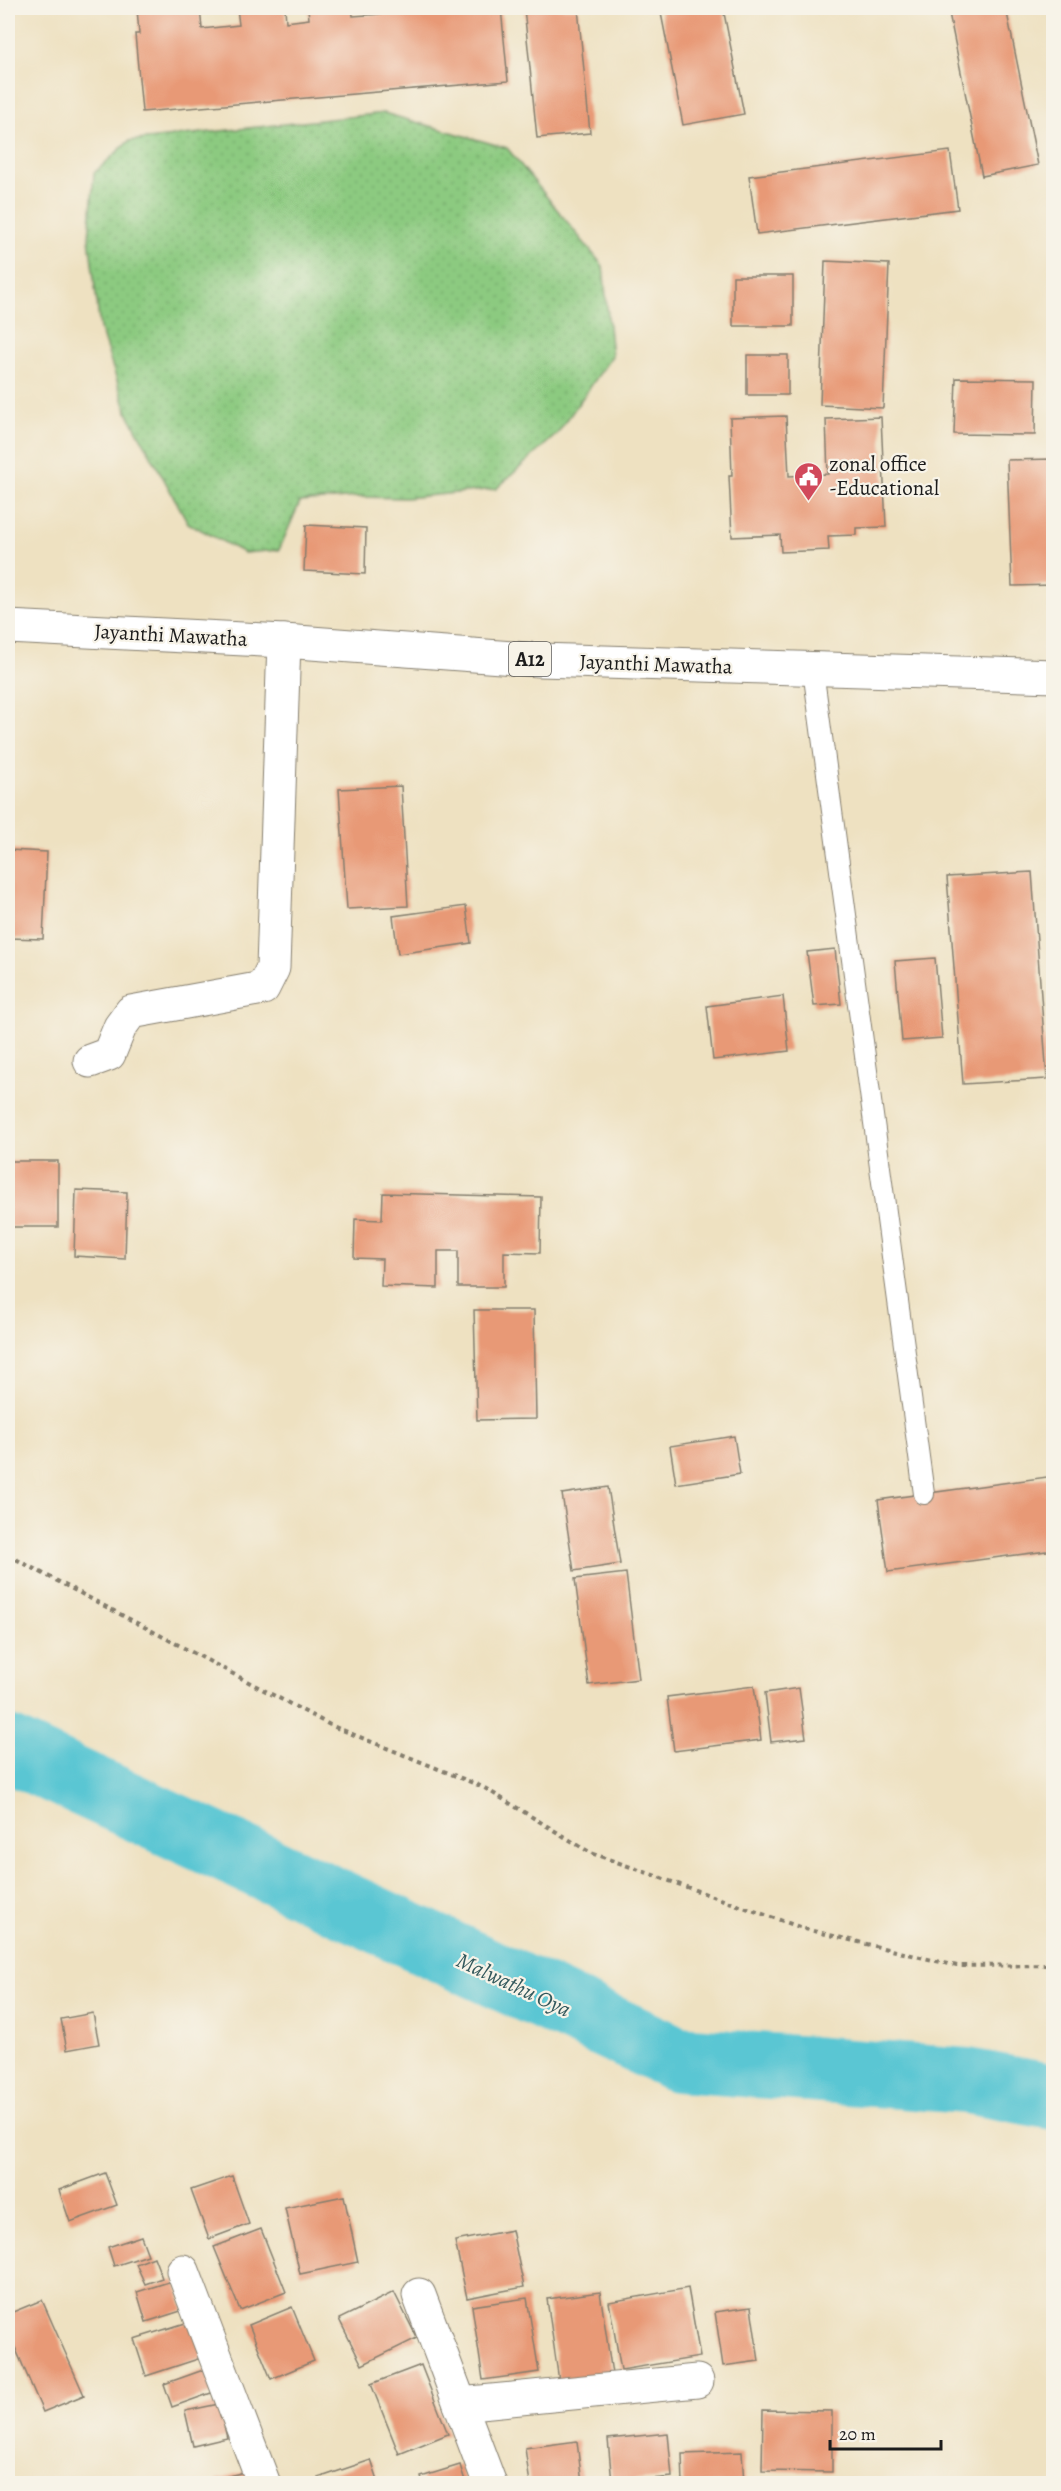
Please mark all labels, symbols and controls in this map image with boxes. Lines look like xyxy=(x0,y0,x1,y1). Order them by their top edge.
place label: zonal office -Educational xyxy=(829,450,939,502)
public building icon: zonal office -Educational xyxy=(792,460,824,502)
street label: Jayanthi Mawatha xyxy=(94,617,248,653)
road number: A12 xyxy=(509,642,551,676)
street label: Jayanthi Mawatha xyxy=(579,647,733,681)
water label: Malwathu Oya xyxy=(452,1945,576,2024)
scale bar xyxy=(830,2413,941,2451)
text: 20 m xyxy=(839,2422,876,2446)

